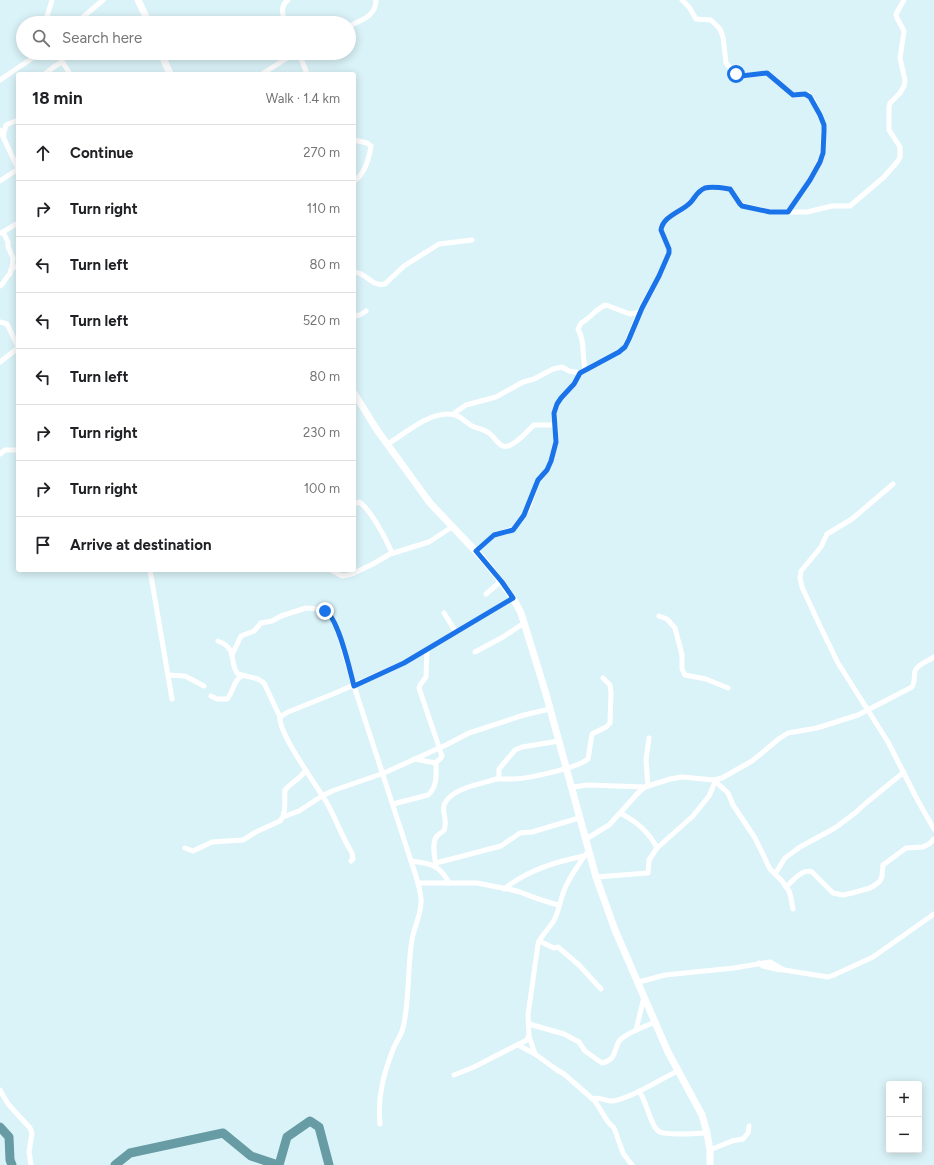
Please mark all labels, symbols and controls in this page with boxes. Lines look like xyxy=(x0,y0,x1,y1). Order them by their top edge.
search box xyxy=(16,16,356,60)
icon: search xyxy=(30,27,52,49)
text: Search here xyxy=(62,29,142,47)
route start xyxy=(727,65,745,83)
text: 18 min xyxy=(32,88,83,108)
text: Walk · 1.4 km xyxy=(266,91,340,106)
icon: ahead xyxy=(32,142,54,164)
text: Continue xyxy=(70,144,133,162)
text: 270 m xyxy=(303,145,340,160)
icon: right xyxy=(32,198,54,220)
text: Turn right xyxy=(70,200,138,218)
text: 110 m xyxy=(307,201,340,216)
icon: left xyxy=(32,254,54,276)
text: Turn left xyxy=(70,256,128,274)
text: 80 m xyxy=(309,257,340,272)
icon: left xyxy=(32,310,54,332)
text: Turn left xyxy=(70,312,128,330)
text: 520 m xyxy=(303,313,340,328)
icon: left xyxy=(32,366,54,388)
text: Turn left xyxy=(70,368,128,386)
text: 80 m xyxy=(309,369,340,384)
icon: right xyxy=(32,422,54,444)
text: Turn right xyxy=(70,424,138,442)
text: 230 m xyxy=(303,425,340,440)
icon: right xyxy=(32,478,54,500)
text: Turn right xyxy=(70,480,138,498)
text: 100 m xyxy=(304,481,340,496)
icon: arrive xyxy=(32,534,54,556)
text: Arrive at destination xyxy=(70,536,211,554)
route end xyxy=(316,602,334,620)
map controls xyxy=(886,1081,922,1153)
button: + xyxy=(886,1081,922,1117)
button: − xyxy=(886,1117,922,1153)

